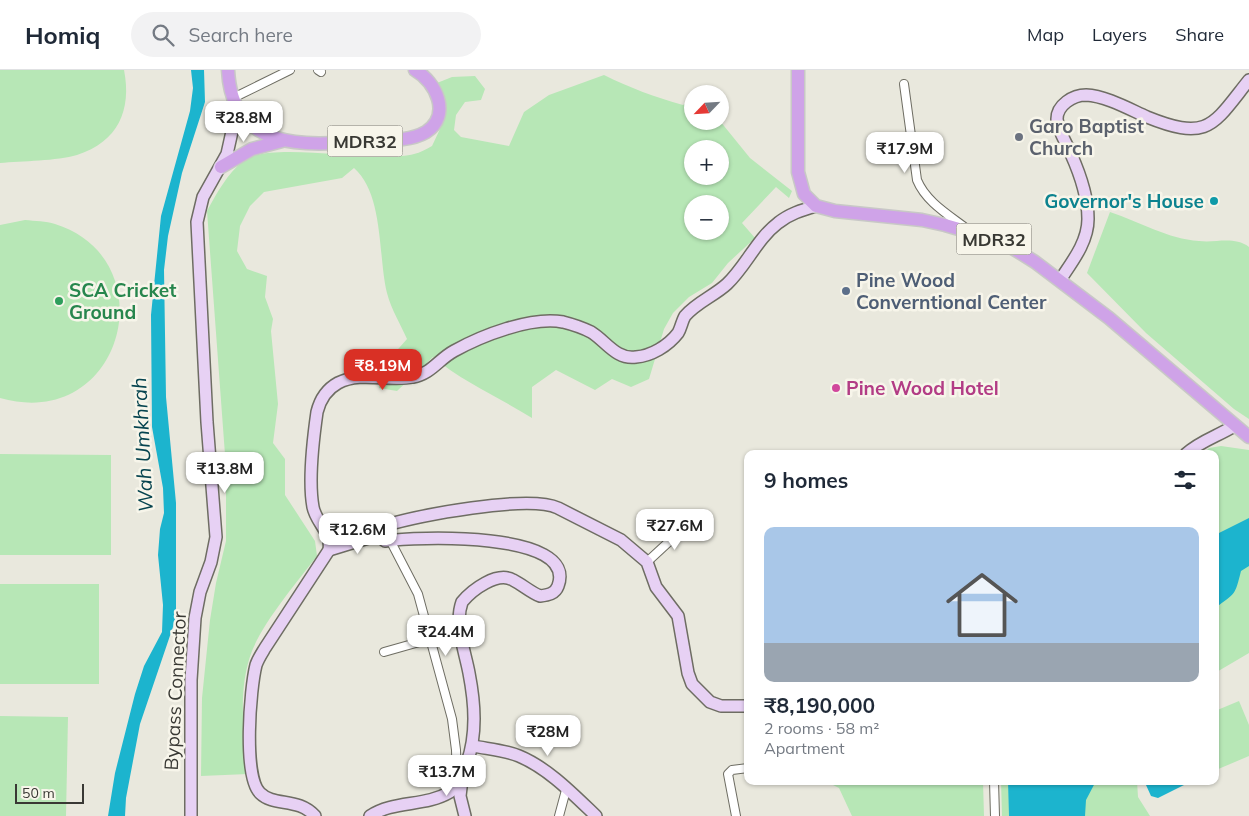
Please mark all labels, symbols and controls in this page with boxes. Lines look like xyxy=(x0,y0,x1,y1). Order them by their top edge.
search box xyxy=(131,12,481,57)
text: Homiq xyxy=(25,20,101,50)
icon: search xyxy=(149,21,177,49)
text: Search here xyxy=(189,23,293,47)
text: Map xyxy=(1027,23,1064,46)
text: Layers xyxy=(1092,23,1147,46)
text: Share xyxy=(1175,23,1224,46)
north arrow xyxy=(684,85,729,130)
map controls xyxy=(684,85,729,240)
pin: ₹28.8M xyxy=(203,100,285,143)
text: ₹28.8M xyxy=(216,107,272,127)
place label: Garo Baptist Church xyxy=(1029,114,1144,160)
road number: MDR32 xyxy=(328,126,402,156)
marker: Garo Baptist Church xyxy=(1013,131,1025,143)
pin: ₹17.9M xyxy=(864,132,946,174)
text: ₹17.9M xyxy=(877,138,933,158)
button: + xyxy=(684,140,729,185)
place label: Governor's House xyxy=(1044,189,1204,213)
button: − xyxy=(684,195,729,240)
marker: Governor's House xyxy=(1208,195,1220,207)
road number: MDR32 xyxy=(956,223,1032,254)
place label: Pine Wood Converntional Center xyxy=(856,268,1047,314)
place label: SCA Cricket Ground xyxy=(69,278,176,324)
marker: Pine Wood Converntional Center xyxy=(840,285,852,297)
marker: SCA Cricket Ground xyxy=(53,295,65,307)
pin: ₹8.19M xyxy=(342,348,424,391)
text: ₹8.19M xyxy=(355,355,411,375)
place label: Pine Wood Hotel xyxy=(846,376,999,400)
water label: Wah Umkhrah xyxy=(126,377,158,513)
marker: Pine Wood Hotel xyxy=(830,382,842,394)
pin: ₹13.8M xyxy=(184,452,266,494)
text: ₹13.8M xyxy=(197,458,253,478)
icon: filters xyxy=(1171,466,1199,494)
text: 9 homes xyxy=(764,467,848,493)
pin: ₹27.6M xyxy=(634,508,716,551)
pin: ₹12.6M xyxy=(317,512,399,555)
text: ₹27.6M xyxy=(647,515,703,535)
text: ₹12.6M xyxy=(330,519,386,539)
icon: home xyxy=(937,560,1027,650)
street label: Bypass Connector xyxy=(159,611,191,771)
pin: ₹24.4M xyxy=(405,614,487,657)
text: ₹24.4M xyxy=(418,621,474,641)
text: ₹8,190,000 xyxy=(764,692,875,718)
pin: ₹28M xyxy=(518,714,578,757)
text: 2 rooms · 58 m² xyxy=(764,718,879,738)
text: ₹28M xyxy=(527,721,569,741)
text: Apartment xyxy=(764,738,845,758)
pin: ₹13.7M xyxy=(406,754,488,797)
text: ₹13.7M xyxy=(419,761,475,781)
scale bar xyxy=(15,781,84,804)
text: 50 m xyxy=(22,784,55,802)

